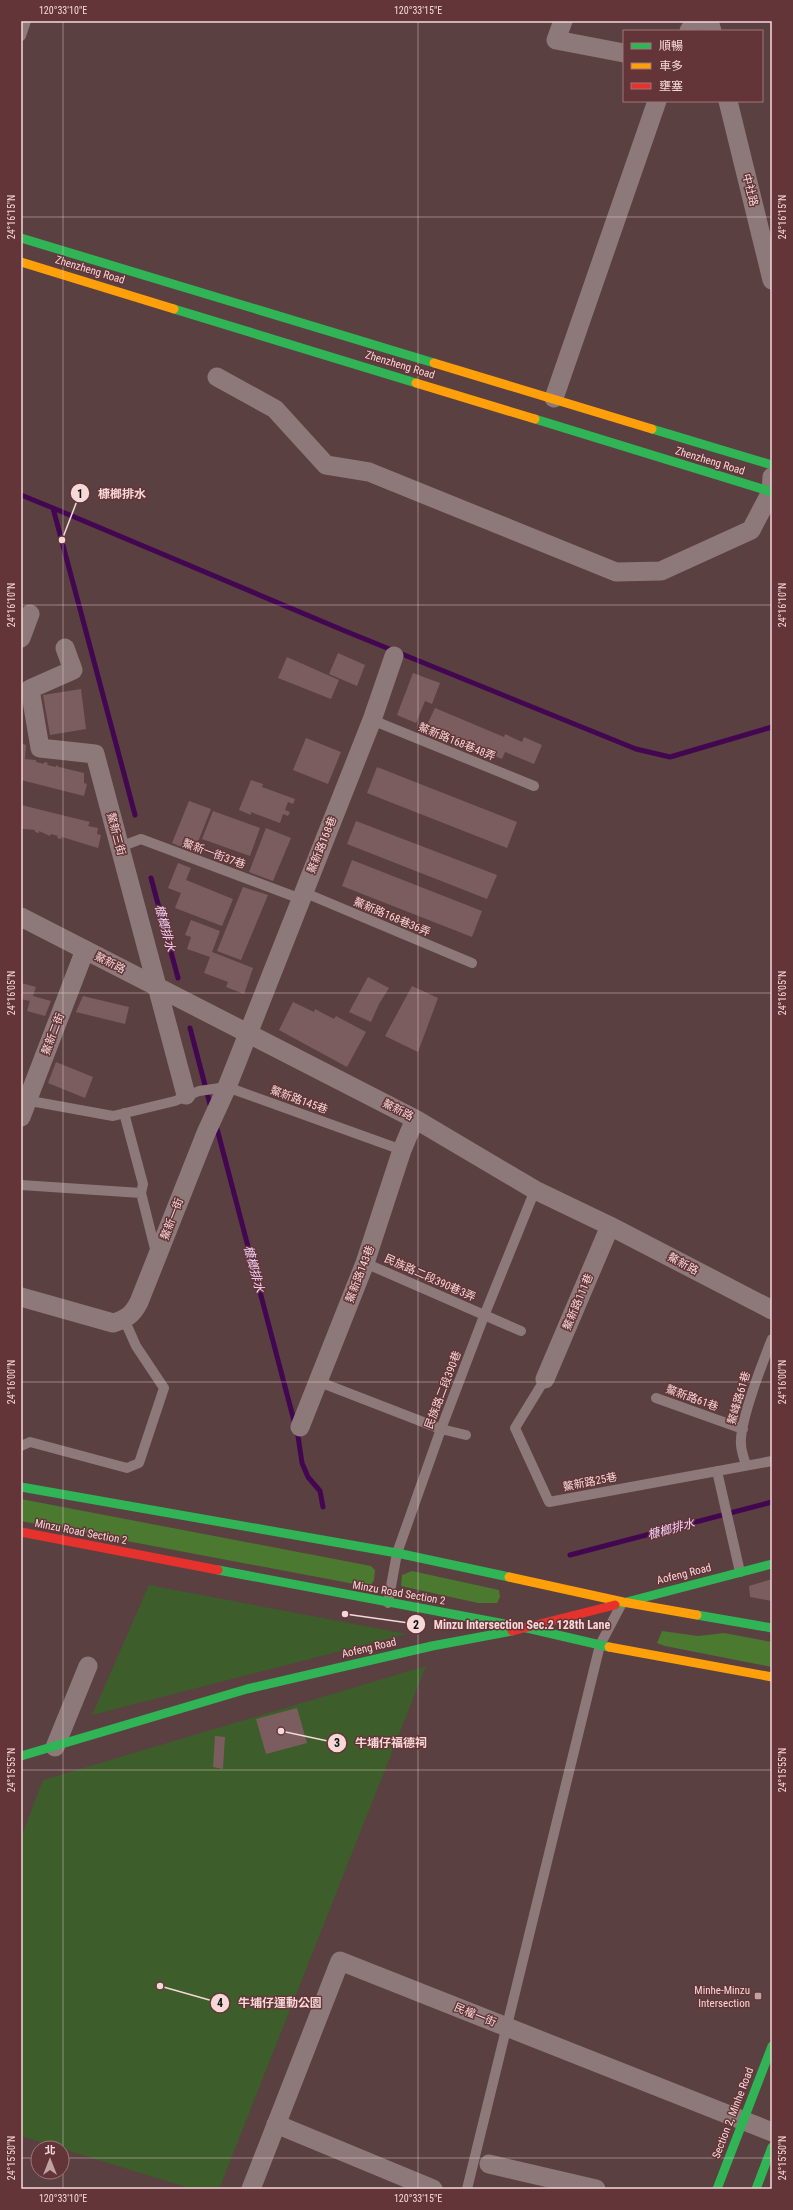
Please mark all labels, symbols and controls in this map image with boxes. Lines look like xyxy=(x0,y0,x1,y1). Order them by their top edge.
text: 120°33'10"E xyxy=(39,5,87,16)
text: 120°33'15"E xyxy=(394,5,442,16)
legend xyxy=(623,30,763,102)
text: 順暢 xyxy=(659,39,683,53)
text: 車多 xyxy=(659,59,683,73)
text: 壅塞 xyxy=(659,79,683,93)
street label: 中社路 xyxy=(740,172,760,208)
text: 24°16'15"N xyxy=(6,195,17,239)
text: 24°16'15"N xyxy=(777,195,788,239)
street label: Zhenzheng Road xyxy=(54,253,126,287)
street label: Zhenzheng Road xyxy=(364,348,436,382)
street label: Zhenzheng Road xyxy=(674,444,746,478)
callout: 槺榔排水 xyxy=(70,481,154,505)
text: 1 xyxy=(77,487,83,501)
text: 槺榔排水 xyxy=(98,487,146,501)
text: 24°16'10"N xyxy=(6,583,17,627)
text: 24°16'10"N xyxy=(777,583,788,627)
street label: 鰲新路168巷48弄 xyxy=(416,721,498,763)
street label: 鰲新三街 xyxy=(104,811,128,857)
street label: 鰲新路168巷 xyxy=(305,815,339,875)
street label: 鰲新一街37巷 xyxy=(181,837,247,871)
street label: 鰲新路168巷36弄 xyxy=(352,895,432,939)
water label: 槺榔排水 xyxy=(152,903,178,954)
street label: 鰲新路 xyxy=(92,950,128,976)
text: 24°16'05"N xyxy=(6,971,17,1015)
text: 24°16'05"N xyxy=(777,971,788,1015)
street label: 鰲新二街 xyxy=(39,1011,67,1057)
street label: 鰲新路145巷 xyxy=(268,1084,330,1116)
street label: 鰲新路 xyxy=(380,1097,416,1123)
street label: 鰲新一街 xyxy=(158,1196,186,1242)
water label: 槺榔排水 xyxy=(241,1244,267,1295)
street label: 鰲新路143巷 xyxy=(343,1244,377,1304)
street label: 鰲新路 xyxy=(665,1251,701,1277)
street label: 民族路二段390巷3弄 xyxy=(382,1252,478,1304)
street label: 鰲新路111巷 xyxy=(560,1272,596,1332)
street label: 民族路二段390巷 xyxy=(422,1349,464,1431)
text: 24°16'00"N xyxy=(6,1360,17,1404)
text: 24°16'00"N xyxy=(777,1360,788,1404)
street label: 鰲峰路61巷 xyxy=(725,1370,753,1426)
street label: 鰲新路61巷 xyxy=(664,1383,720,1413)
street label: 鰲新路25巷 xyxy=(562,1470,618,1494)
water label: 槺榔排水 xyxy=(646,1516,697,1542)
street label: Minzu Road Section 2 xyxy=(34,1517,128,1547)
street label: Aofeng Road xyxy=(655,1561,713,1587)
street label: Minzu Road Section 2 xyxy=(352,1578,446,1608)
callout: Minzu Intersection Sec.2 128th Lane xyxy=(406,1612,619,1636)
text: 2 xyxy=(413,1618,419,1632)
text: Minzu Intersection Sec.2 128th Lane xyxy=(434,1618,610,1632)
street label: Aofeng Road xyxy=(340,1635,398,1661)
callout: 牛埔仔福德祠 xyxy=(327,1731,435,1755)
text: 3 xyxy=(334,1736,340,1750)
text: 牛埔仔福德祠 xyxy=(355,1736,427,1750)
text: 24°15'55"N xyxy=(6,1748,17,1792)
text: 24°15'55"N xyxy=(777,1748,788,1792)
place label: Minhe-Minzu Intersection xyxy=(694,1984,750,2010)
callout: 牛埔仔運動公園 xyxy=(210,1991,330,2015)
marker: Minhe-Minzu Intersection xyxy=(753,1991,763,2001)
text: 4 xyxy=(217,1996,223,2010)
text: 牛埔仔運動公園 xyxy=(238,1996,322,2010)
street label: 民權一街 xyxy=(452,2001,498,2029)
street label: Section 2, Minhe Road xyxy=(710,2066,756,2160)
text: 24°15'50"N xyxy=(6,2136,17,2180)
text: 24°15'50"N xyxy=(777,2136,788,2180)
north arrow xyxy=(30,2140,70,2180)
text: 北 xyxy=(45,2144,56,2157)
text: 120°33'10"E xyxy=(39,2193,87,2204)
text: 120°33'15"E xyxy=(394,2193,442,2204)

